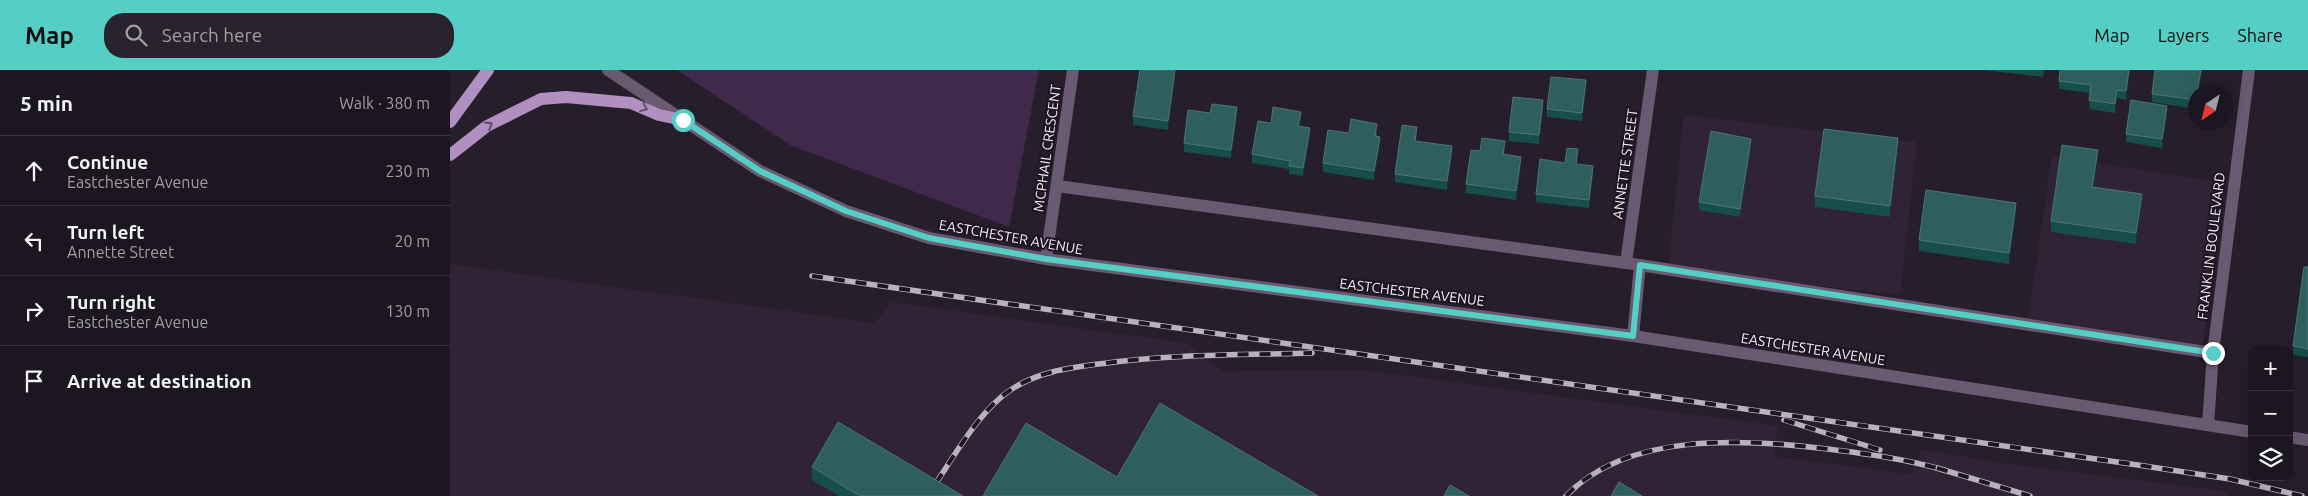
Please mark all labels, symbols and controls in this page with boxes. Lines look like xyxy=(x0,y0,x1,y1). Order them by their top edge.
search box xyxy=(104,13,454,58)
icon: search xyxy=(122,21,150,49)
text: Map xyxy=(25,22,74,49)
text: Search here xyxy=(162,24,262,46)
text: Map xyxy=(2094,25,2130,45)
text: Layers xyxy=(2158,25,2209,45)
text: Share xyxy=(2237,25,2283,45)
street label: MCPHAIL CRESCENT xyxy=(1030,83,1064,213)
north arrow xyxy=(2188,85,2233,130)
text: 5 min xyxy=(20,91,73,115)
text: Walk · 380 m xyxy=(339,94,430,112)
one-way arrow xyxy=(639,102,648,113)
street label: ANNETTE STREET xyxy=(1609,108,1641,220)
route start xyxy=(672,109,695,132)
one-way arrow xyxy=(483,122,492,132)
text: Continue xyxy=(67,151,148,173)
icon: ahead xyxy=(20,157,48,185)
text: 230 m xyxy=(385,162,430,180)
street label: FRANKLIN BOULEVARD xyxy=(2194,171,2228,321)
text: Eastchester Avenue xyxy=(67,173,208,191)
street label: EASTCHESTER AVENUE xyxy=(938,216,1084,258)
text: Turn left xyxy=(67,221,145,243)
icon: left xyxy=(20,227,48,255)
text: 20 m xyxy=(394,232,430,250)
text: Annette Street xyxy=(67,243,174,261)
street label: EASTCHESTER AVENUE xyxy=(1339,275,1485,309)
text: Turn right xyxy=(67,291,155,313)
icon: right xyxy=(20,297,48,325)
text: 130 m xyxy=(385,302,430,320)
text: Eastchester Avenue xyxy=(67,313,208,331)
street label: EASTCHESTER AVENUE xyxy=(1740,330,1886,368)
route end xyxy=(2202,342,2225,365)
map controls xyxy=(2248,346,2293,481)
button: + xyxy=(2248,346,2293,391)
icon: arrive xyxy=(20,367,48,395)
text: Arrive at destination xyxy=(67,370,252,392)
button: − xyxy=(2248,391,2293,436)
button: layers xyxy=(2248,436,2293,481)

